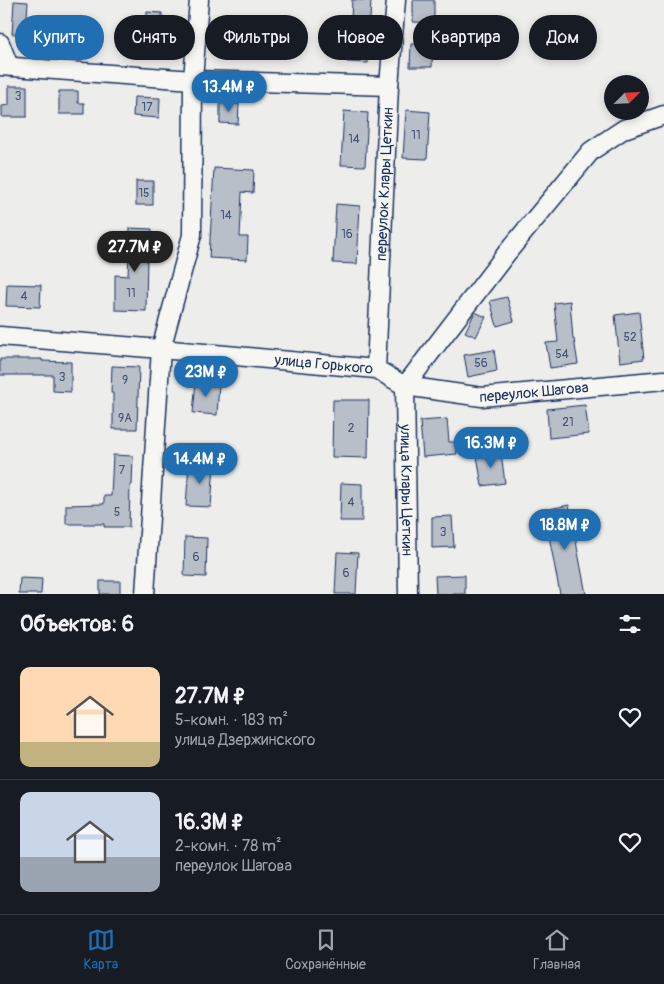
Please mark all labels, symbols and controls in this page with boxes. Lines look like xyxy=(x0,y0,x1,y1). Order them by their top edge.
chip: Купить xyxy=(15,15,104,60)
chip: Снять xyxy=(114,15,195,60)
chip: Фильтры xyxy=(205,15,308,60)
chip: Новое xyxy=(318,15,403,60)
chip: Квартира xyxy=(413,15,519,60)
chip: Дом xyxy=(529,15,597,60)
pin: 13.4M ₽ xyxy=(183,70,275,113)
north arrow xyxy=(604,75,649,120)
map controls xyxy=(604,75,649,120)
text: 13.4M ₽ xyxy=(203,77,255,97)
house number: 3 xyxy=(15,89,22,104)
house number: 17 xyxy=(141,100,153,115)
street label: переулок Клары Цеткин xyxy=(372,107,398,262)
house number: 11 xyxy=(411,128,421,143)
house number: 14 xyxy=(348,132,360,147)
house number: 15 xyxy=(138,186,150,201)
house number: 14 xyxy=(220,208,232,223)
house number: 16 xyxy=(341,227,353,242)
pin: 27.7M ₽ xyxy=(89,230,181,273)
text: 27.7M ₽ xyxy=(108,237,162,257)
house number: 11 xyxy=(126,286,136,301)
house number: 4 xyxy=(21,289,28,304)
house number: 52 xyxy=(623,330,637,345)
house number: 54 xyxy=(555,347,569,362)
street label: улица Горького xyxy=(273,351,374,379)
pin: 23M ₽ xyxy=(171,356,241,398)
house number: 56 xyxy=(474,356,488,371)
text: 23M ₽ xyxy=(185,362,227,382)
house number: 3 xyxy=(59,370,66,385)
house number: 9 xyxy=(122,373,128,388)
street label: переулок Шагова xyxy=(478,378,590,407)
house number: 9А xyxy=(118,411,132,426)
house number: 21 xyxy=(562,415,574,430)
house number: 2 xyxy=(348,421,355,436)
street label: улица Клары Цеткин xyxy=(396,423,416,556)
pin: 16.3M ₽ xyxy=(445,426,537,469)
text: 16.3M ₽ xyxy=(465,433,517,453)
pin: 14.4M ₽ xyxy=(154,442,246,485)
text: 14.4M ₽ xyxy=(174,449,226,469)
house number: 7 xyxy=(119,463,126,478)
house number: 4 xyxy=(348,495,355,510)
house number: 5 xyxy=(114,505,120,520)
pin: 18.8M ₽ xyxy=(519,508,611,551)
text: 18.8M ₽ xyxy=(540,515,590,535)
house number: 3 xyxy=(440,525,447,540)
house number: 6 xyxy=(193,550,200,565)
house number: 6 xyxy=(343,566,350,581)
icon: filters xyxy=(616,610,644,638)
text: Объектов: 6 xyxy=(20,611,134,638)
text: 27.7M ₽ xyxy=(175,683,246,710)
icon: home xyxy=(60,687,120,747)
icon: heart xyxy=(616,703,644,731)
text: 5-комн. · 183 m² xyxy=(175,710,288,730)
text: улица Дзержинского xyxy=(175,730,315,750)
text: 16.3M ₽ xyxy=(175,809,244,836)
icon: home xyxy=(60,812,120,872)
icon: heart xyxy=(616,828,644,856)
text: 2-комн. · 78 m² xyxy=(175,836,281,856)
text: переулок Шагова xyxy=(175,856,292,876)
tab: Карта xyxy=(84,926,118,973)
tab: Сохранённые xyxy=(285,926,366,973)
tab: Главная xyxy=(533,926,580,973)

